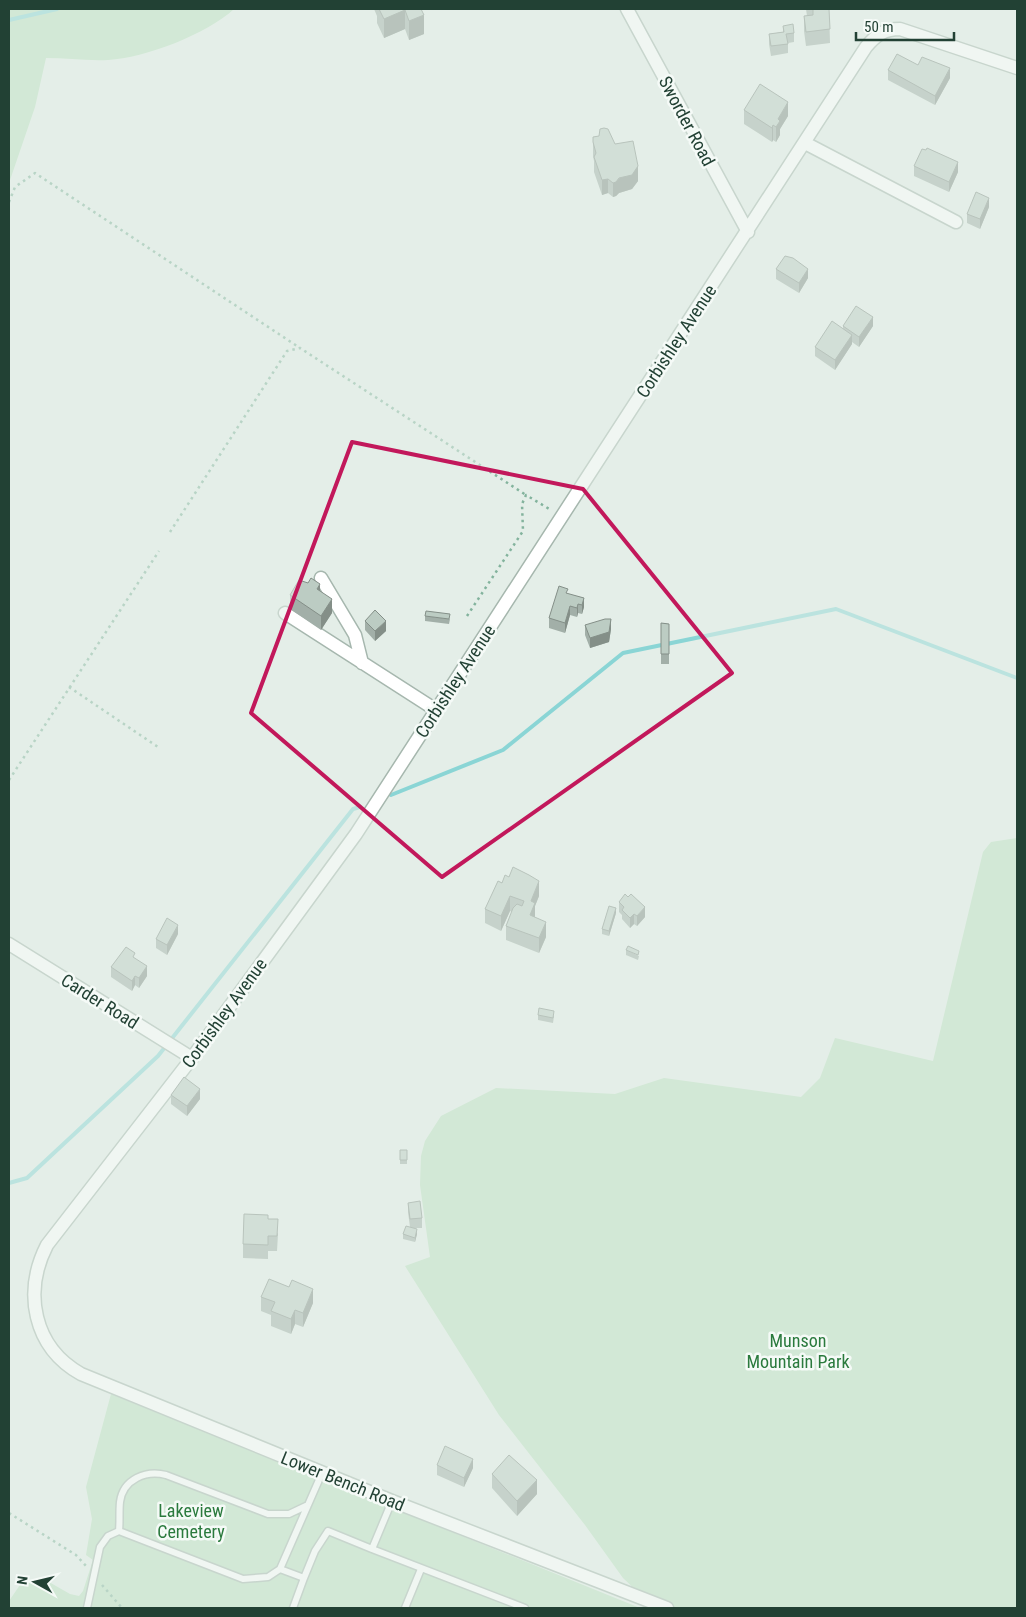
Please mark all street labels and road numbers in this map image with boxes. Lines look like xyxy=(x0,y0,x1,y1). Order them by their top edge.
street label: Sworder Road xyxy=(655,73,719,169)
street label: Corbishley Avenue xyxy=(632,281,720,401)
street label: Corbishley Avenue xyxy=(411,621,499,741)
street label: Corbishley Avenue xyxy=(177,954,271,1072)
street label: Carder Road xyxy=(57,969,143,1033)
street label: Lower Bench Road xyxy=(278,1447,408,1515)

